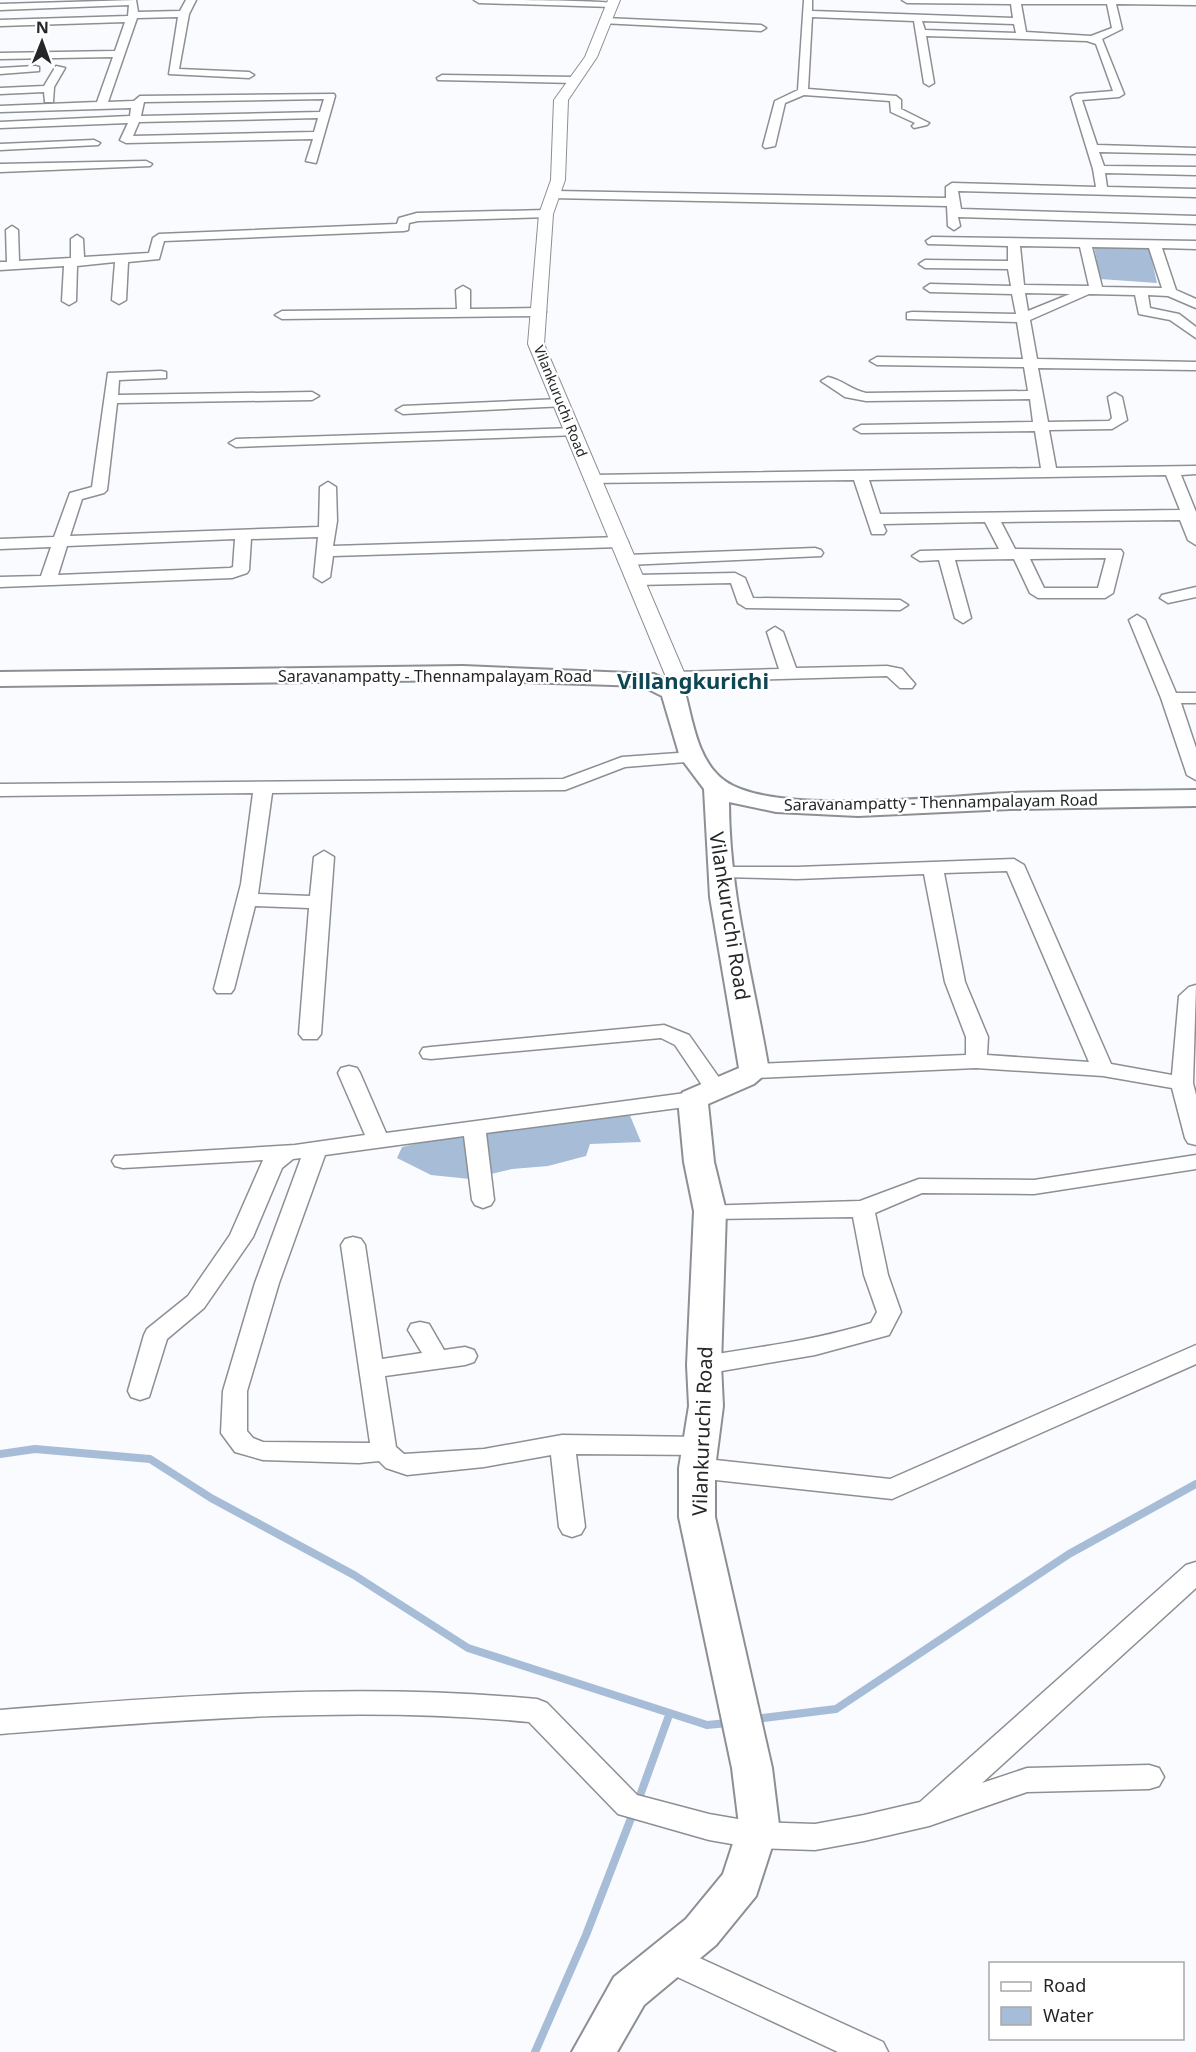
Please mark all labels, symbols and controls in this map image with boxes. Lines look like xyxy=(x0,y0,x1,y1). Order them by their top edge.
north arrow xyxy=(12,12,72,72)
text: N xyxy=(36,16,49,38)
street label: Vilankuruchi Road xyxy=(530,342,592,460)
street label: Saravanampatty - Thennampalayam Road xyxy=(278,665,592,687)
district label: Villangkurichi xyxy=(617,665,769,695)
street label: Saravanampatty - Thennampalayam Road xyxy=(784,788,1098,816)
street label: Vilankuruchi Road xyxy=(703,830,757,1002)
street label: Vilankuruchi Road xyxy=(686,1346,718,1516)
legend xyxy=(989,1962,1184,2040)
text: Road xyxy=(1043,1973,1086,1997)
text: Water xyxy=(1043,2003,1094,2027)

